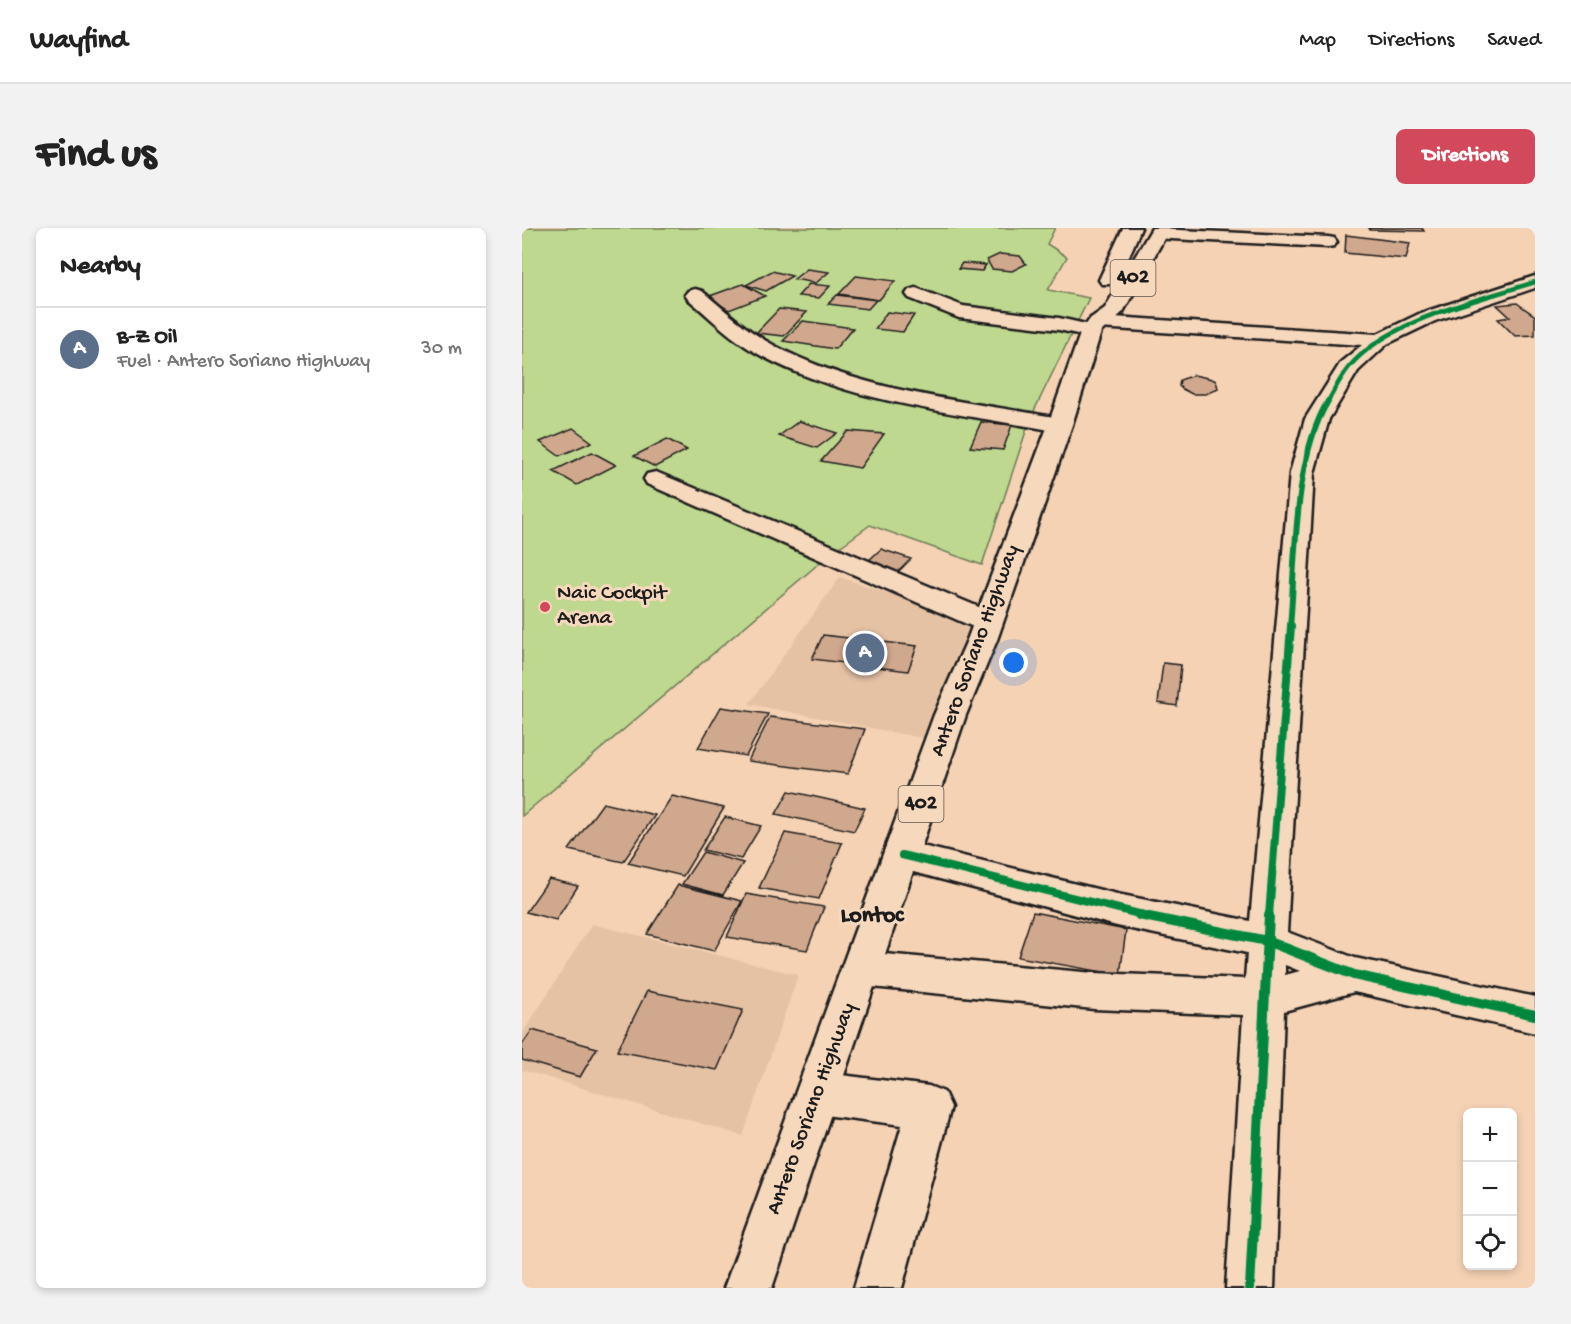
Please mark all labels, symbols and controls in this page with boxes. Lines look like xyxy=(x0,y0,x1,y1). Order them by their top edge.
text: Wayfind xyxy=(30,25,127,58)
text: Map xyxy=(1299,29,1336,54)
text: Directions xyxy=(1369,29,1454,54)
text: Saved xyxy=(1487,29,1541,54)
button: Directions xyxy=(1396,129,1535,184)
text: Find us xyxy=(36,132,156,181)
text: Nearby xyxy=(60,252,141,283)
road number: 402 xyxy=(1110,260,1156,296)
text: B-Z Oil xyxy=(117,325,177,351)
text: A xyxy=(74,338,85,361)
text: 30 m xyxy=(421,338,462,361)
text: Fuel · Antero Soriano Highway xyxy=(117,351,370,374)
street label: Antero Soriano Highway xyxy=(926,541,1026,760)
place label: Naic Cockpit Arena xyxy=(557,581,668,632)
marker: Naic Cockpit Arena xyxy=(538,600,552,614)
pin: A xyxy=(846,630,884,676)
your location xyxy=(999,648,1028,677)
road number: 402 xyxy=(898,786,944,822)
district label: Lontoc xyxy=(840,902,905,931)
street label: Antero Soriano Highway xyxy=(762,999,862,1218)
map controls xyxy=(1463,1108,1517,1270)
button: + xyxy=(1463,1108,1517,1162)
button: − xyxy=(1463,1162,1517,1216)
button: locate xyxy=(1463,1216,1517,1270)

